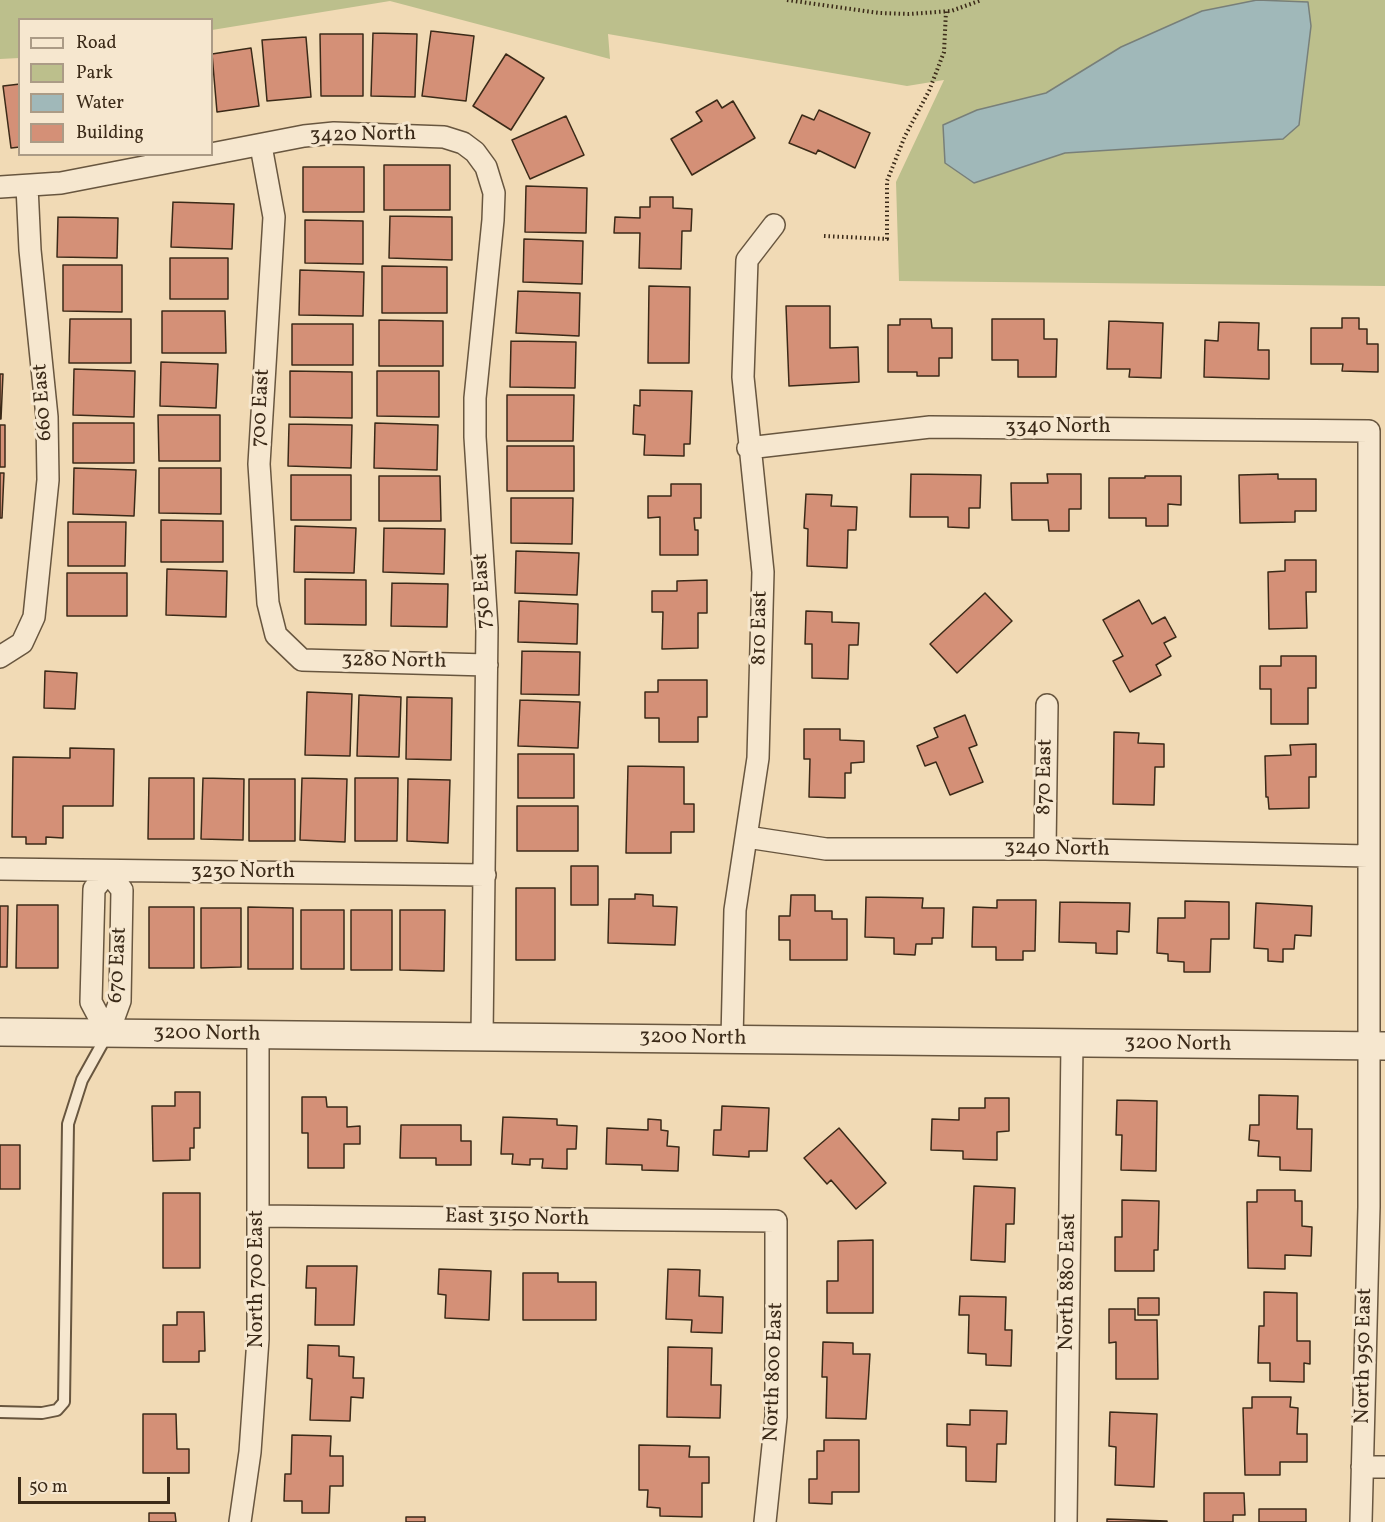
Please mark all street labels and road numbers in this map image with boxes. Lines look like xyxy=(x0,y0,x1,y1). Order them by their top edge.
street label: 3420 North xyxy=(309,122,417,150)
street label: 660 East xyxy=(29,362,59,442)
street label: 700 East xyxy=(247,368,277,448)
street label: 3340 North xyxy=(1005,415,1111,441)
street label: 750 East xyxy=(469,552,499,630)
street label: 810 East xyxy=(748,590,774,666)
street label: 3280 North xyxy=(341,648,447,676)
street label: 870 East xyxy=(1033,739,1059,815)
street label: 3240 North xyxy=(1004,836,1110,864)
street label: 3230 North xyxy=(191,860,295,886)
street label: 670 East xyxy=(104,926,134,1004)
street label: 3200 North xyxy=(153,1021,261,1049)
street label: 3200 North xyxy=(639,1025,747,1053)
street label: 3200 North xyxy=(1124,1031,1232,1059)
street label: East 3150 North xyxy=(445,1205,589,1233)
street label: North 700 East xyxy=(245,1210,271,1348)
street label: North 880 East xyxy=(1055,1213,1083,1351)
street label: North 950 East xyxy=(1351,1288,1379,1424)
street label: North 800 East xyxy=(760,1302,790,1442)

